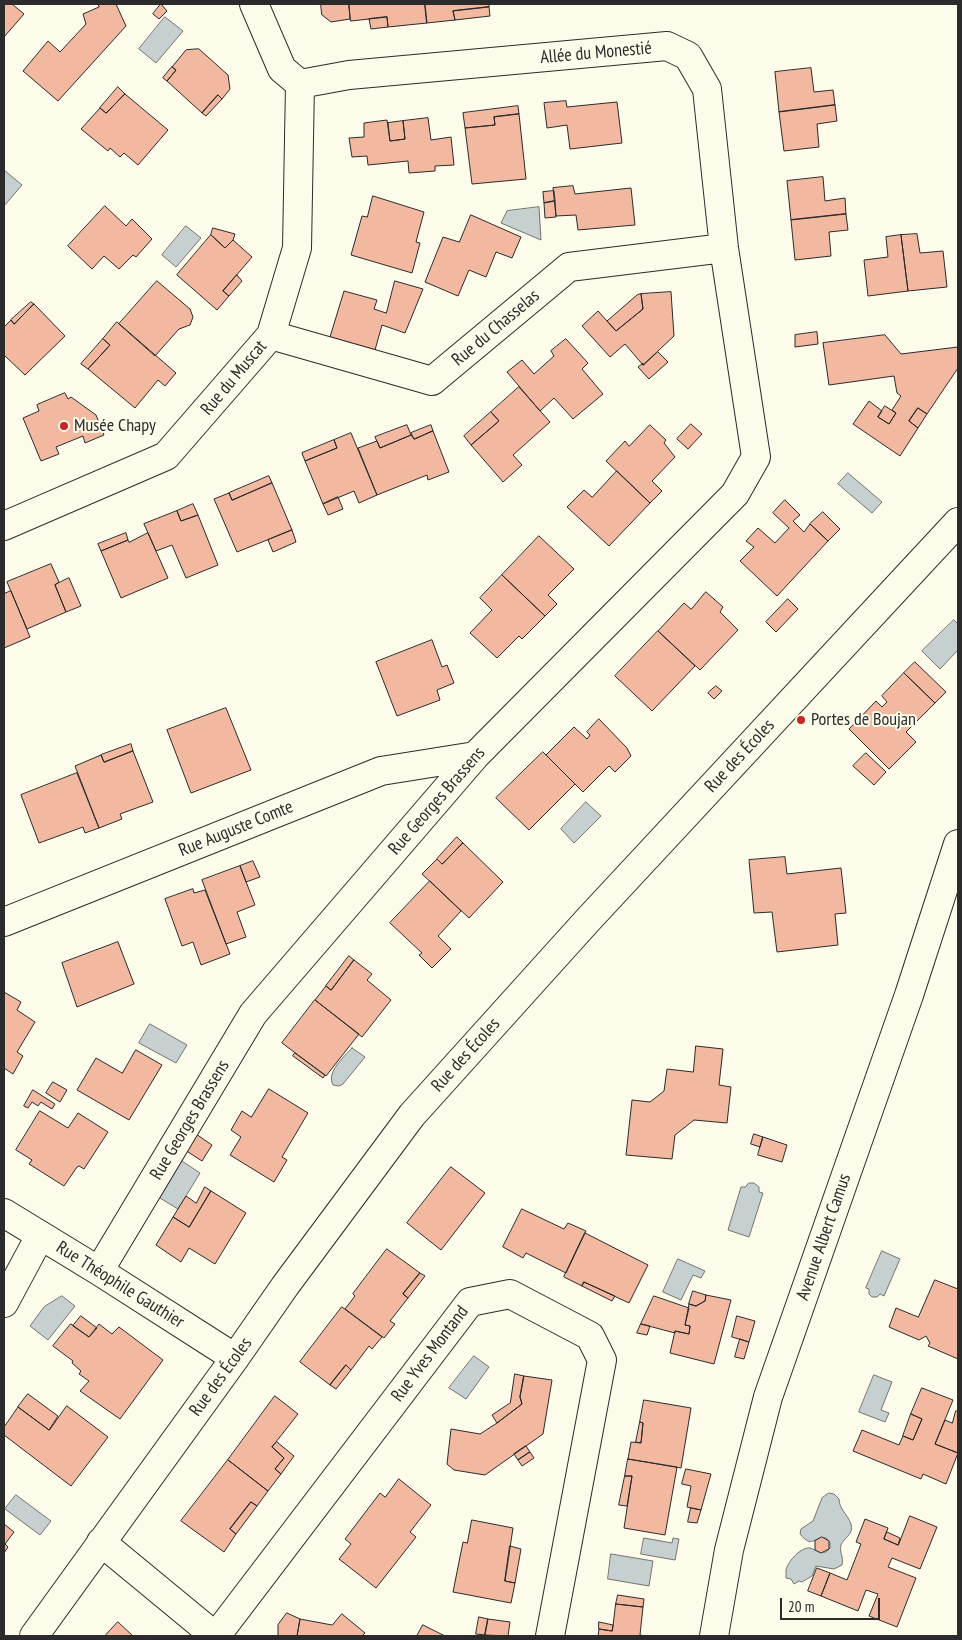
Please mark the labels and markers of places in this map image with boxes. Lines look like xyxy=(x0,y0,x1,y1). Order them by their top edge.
place label: Musée Chapy xyxy=(74,415,156,437)
marker: Musée Chapy xyxy=(58,420,70,432)
place label: Portes de Boujan xyxy=(811,709,916,731)
marker: Portes de Boujan xyxy=(795,714,807,726)

